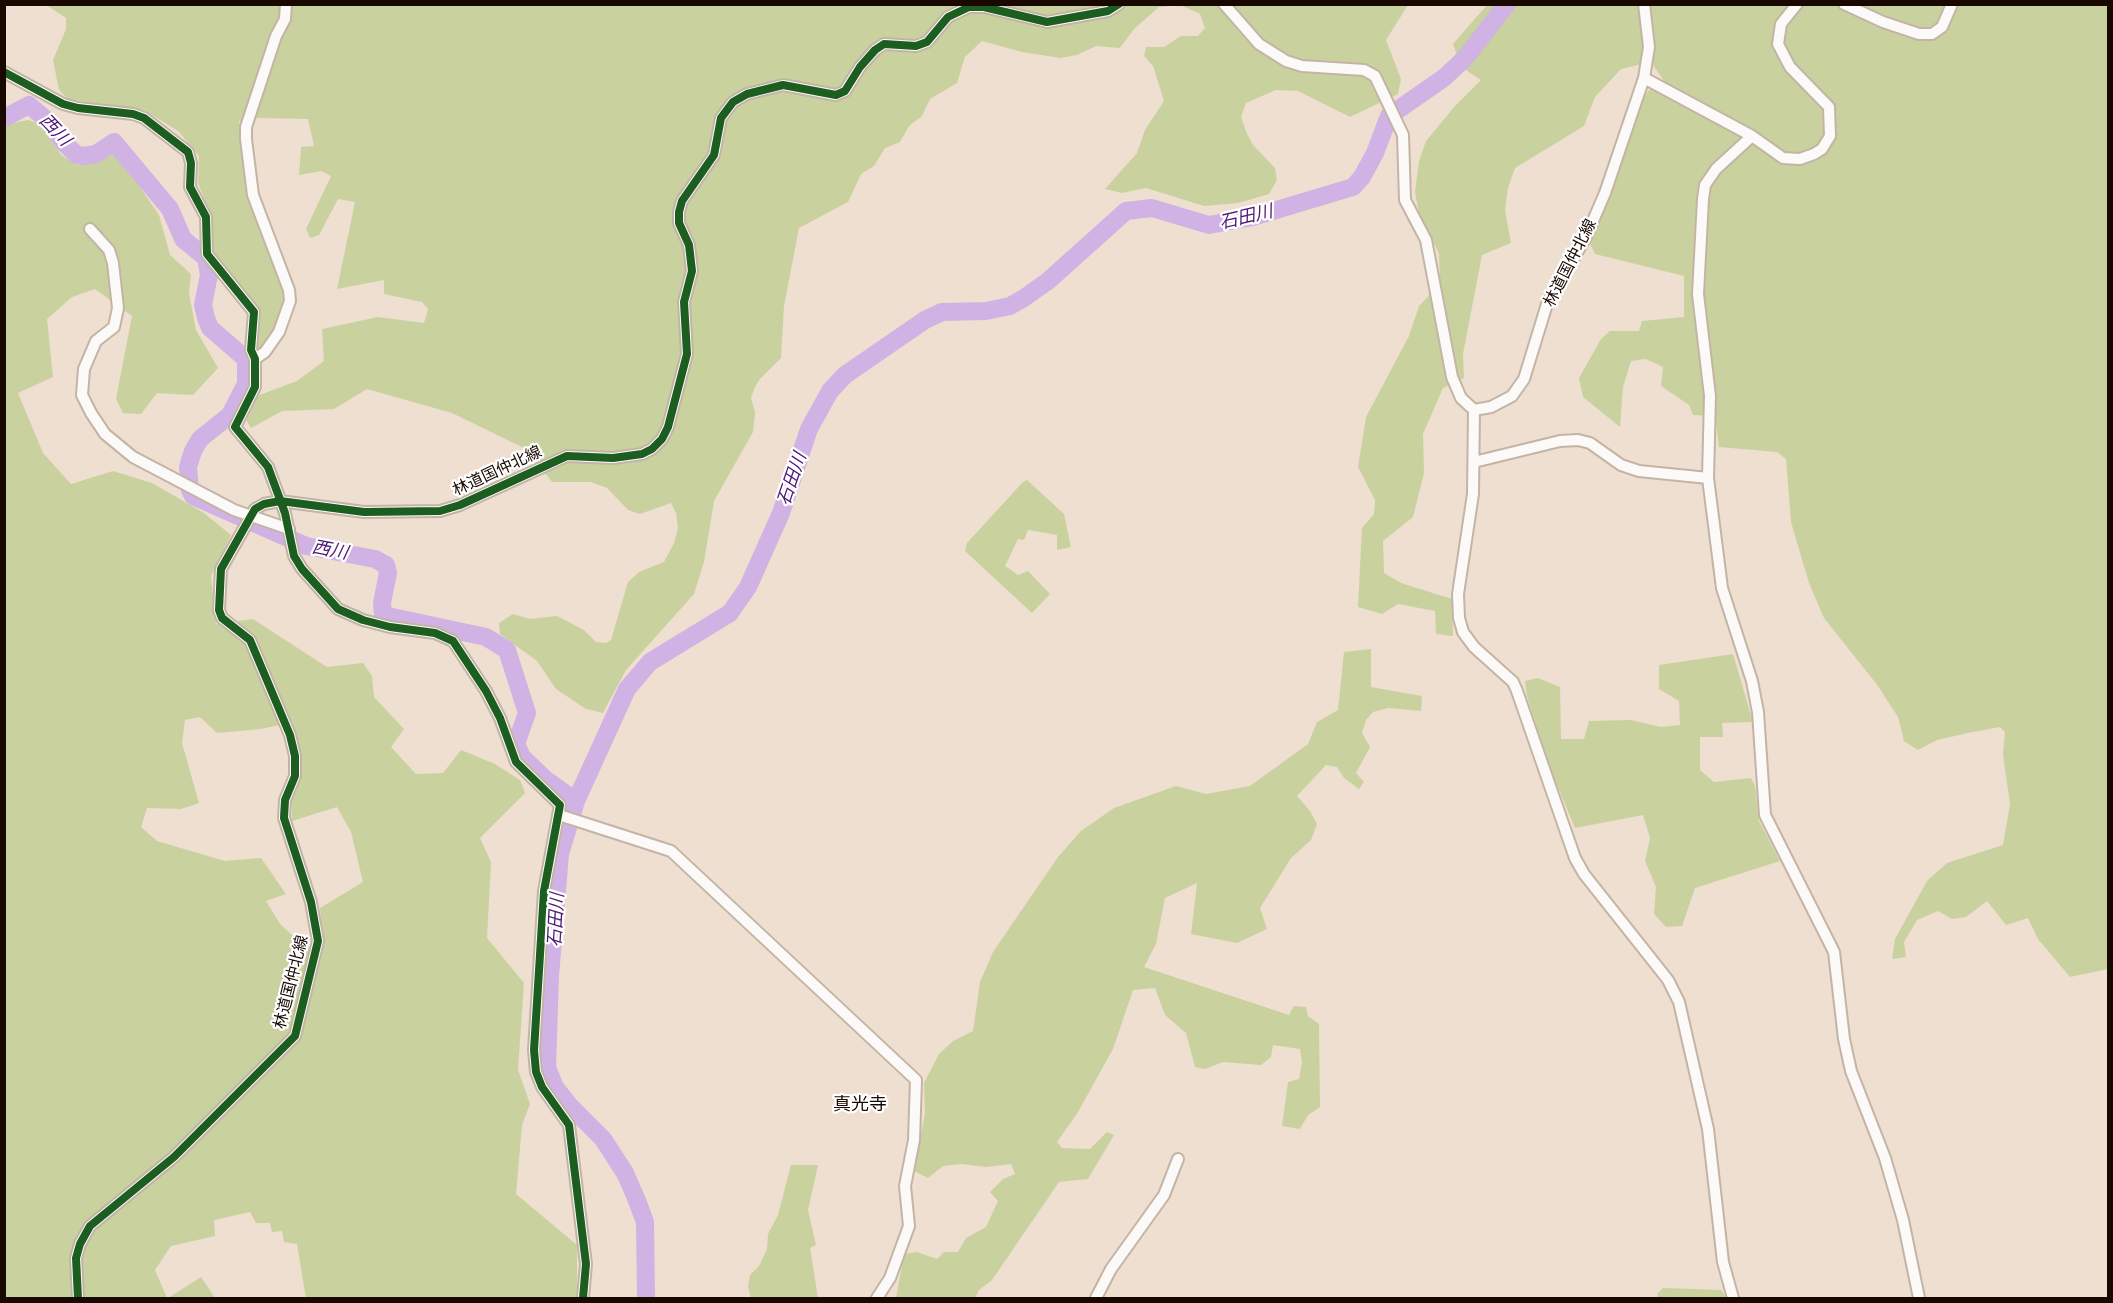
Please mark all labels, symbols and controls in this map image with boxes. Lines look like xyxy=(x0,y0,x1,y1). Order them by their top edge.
water label: 西川 xyxy=(35,110,75,150)
water label: 石田川 xyxy=(1217,200,1275,234)
street label: 林道国仲北線 xyxy=(1540,216,1600,310)
street label: 林道国仲北線 xyxy=(449,442,545,500)
water label: 石田川 xyxy=(773,450,811,508)
water label: 西川 xyxy=(310,536,350,564)
water label: 石田川 xyxy=(544,892,568,948)
street label: 林道国仲北線 xyxy=(270,933,312,1031)
district label: 真光寺 xyxy=(833,1093,887,1115)

